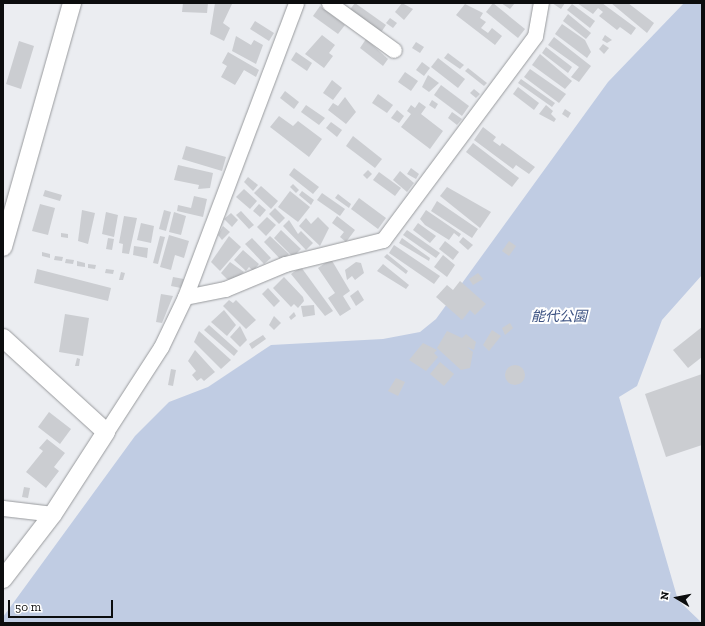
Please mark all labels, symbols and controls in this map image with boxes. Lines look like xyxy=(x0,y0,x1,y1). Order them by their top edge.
park label: 能代公園 xyxy=(531,309,587,325)
north arrow xyxy=(657,578,697,618)
text: N xyxy=(658,591,672,601)
scale bar xyxy=(10,592,115,618)
text: 50 m xyxy=(15,600,41,614)

